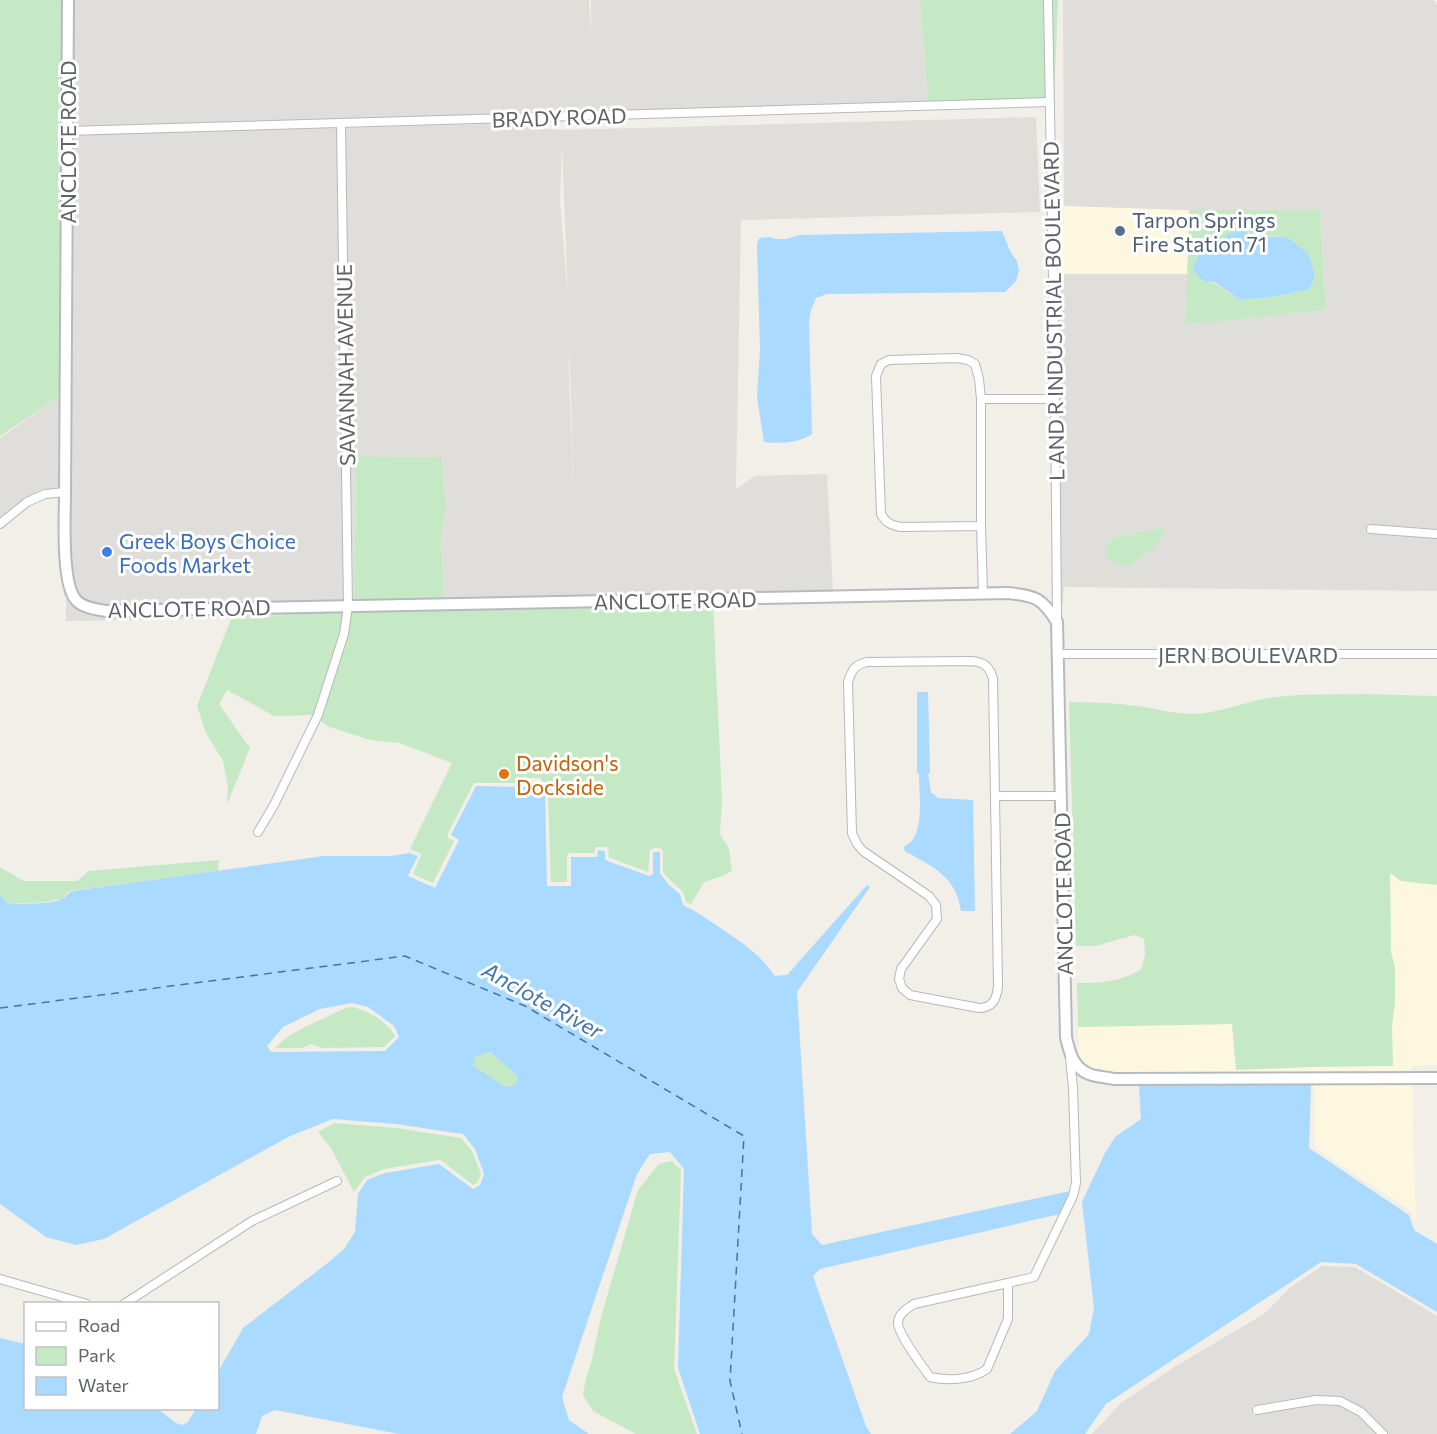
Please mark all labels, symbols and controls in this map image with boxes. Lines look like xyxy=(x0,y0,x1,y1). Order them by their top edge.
street label: ANCLOTE ROAD xyxy=(55,60,80,224)
street label: BRADY ROAD xyxy=(491,102,627,132)
street label: L AND R INDUSTRIAL BOULEVARD xyxy=(1038,141,1068,481)
place label: Tarpon Springs Fire Station 71 xyxy=(1132,207,1276,256)
marker: Tarpon Springs Fire Station 71 xyxy=(1113,224,1127,238)
street label: SAVANNAH AVENUE xyxy=(331,264,359,466)
place label: Greek Boys Choice Foods Market xyxy=(119,528,296,577)
marker: Greek Boys Choice Foods Market xyxy=(100,545,114,559)
street label: ANCLOTE ROAD xyxy=(593,586,757,614)
street label: ANCLOTE ROAD xyxy=(107,594,271,622)
street label: JERN BOULEVARD xyxy=(1158,642,1338,667)
place label: Davidson's Dockside xyxy=(516,750,618,799)
marker: Davidson's Dockside xyxy=(497,767,511,781)
street label: ANCLOTE ROAD xyxy=(1049,812,1077,976)
water label: Anclote River xyxy=(477,955,609,1045)
legend xyxy=(24,1302,219,1410)
text: Road xyxy=(78,1314,120,1336)
text: Park xyxy=(78,1344,116,1366)
text: Water xyxy=(78,1374,129,1396)

